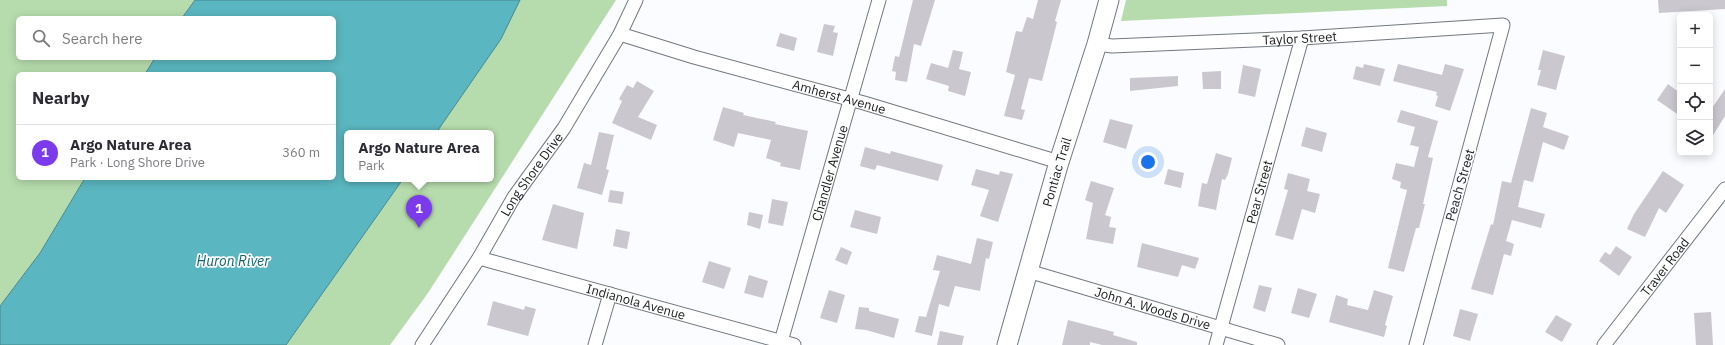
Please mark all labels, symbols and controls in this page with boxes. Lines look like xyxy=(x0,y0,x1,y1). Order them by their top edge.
map controls xyxy=(1677,12,1713,156)
button: + xyxy=(1677,12,1713,48)
search box xyxy=(16,16,336,60)
icon: search xyxy=(30,27,52,49)
street label: Taylor Street xyxy=(1262,27,1337,48)
text: Search here xyxy=(62,29,142,48)
button: − xyxy=(1677,48,1713,84)
street label: Amherst Avenue xyxy=(791,76,888,118)
button: locate xyxy=(1677,84,1713,120)
text: Nearby xyxy=(32,87,90,109)
button: layers xyxy=(1677,120,1713,156)
street label: Chandler Avenue xyxy=(808,123,851,223)
street label: Long Shore Drive xyxy=(496,129,567,219)
popup xyxy=(344,130,494,182)
street label: Pontiac Trail xyxy=(1038,134,1075,209)
text: Argo Nature Area xyxy=(70,135,192,154)
text: Argo Nature Area xyxy=(358,138,480,157)
text: 1 xyxy=(41,144,49,161)
text: 360 m xyxy=(282,144,320,161)
street label: Peach Street xyxy=(1442,147,1478,223)
your location xyxy=(1138,152,1158,172)
text: Park · Long Shore Drive xyxy=(70,154,205,171)
text: Park xyxy=(358,157,385,174)
street label: Pear Street xyxy=(1242,158,1276,226)
pin: 1 xyxy=(406,195,432,228)
street label: Traver Road xyxy=(1637,234,1693,299)
water label: Huron River xyxy=(197,252,270,270)
street label: Indianola Avenue xyxy=(585,280,688,323)
street label: John A. Woods Drive xyxy=(1093,283,1213,333)

